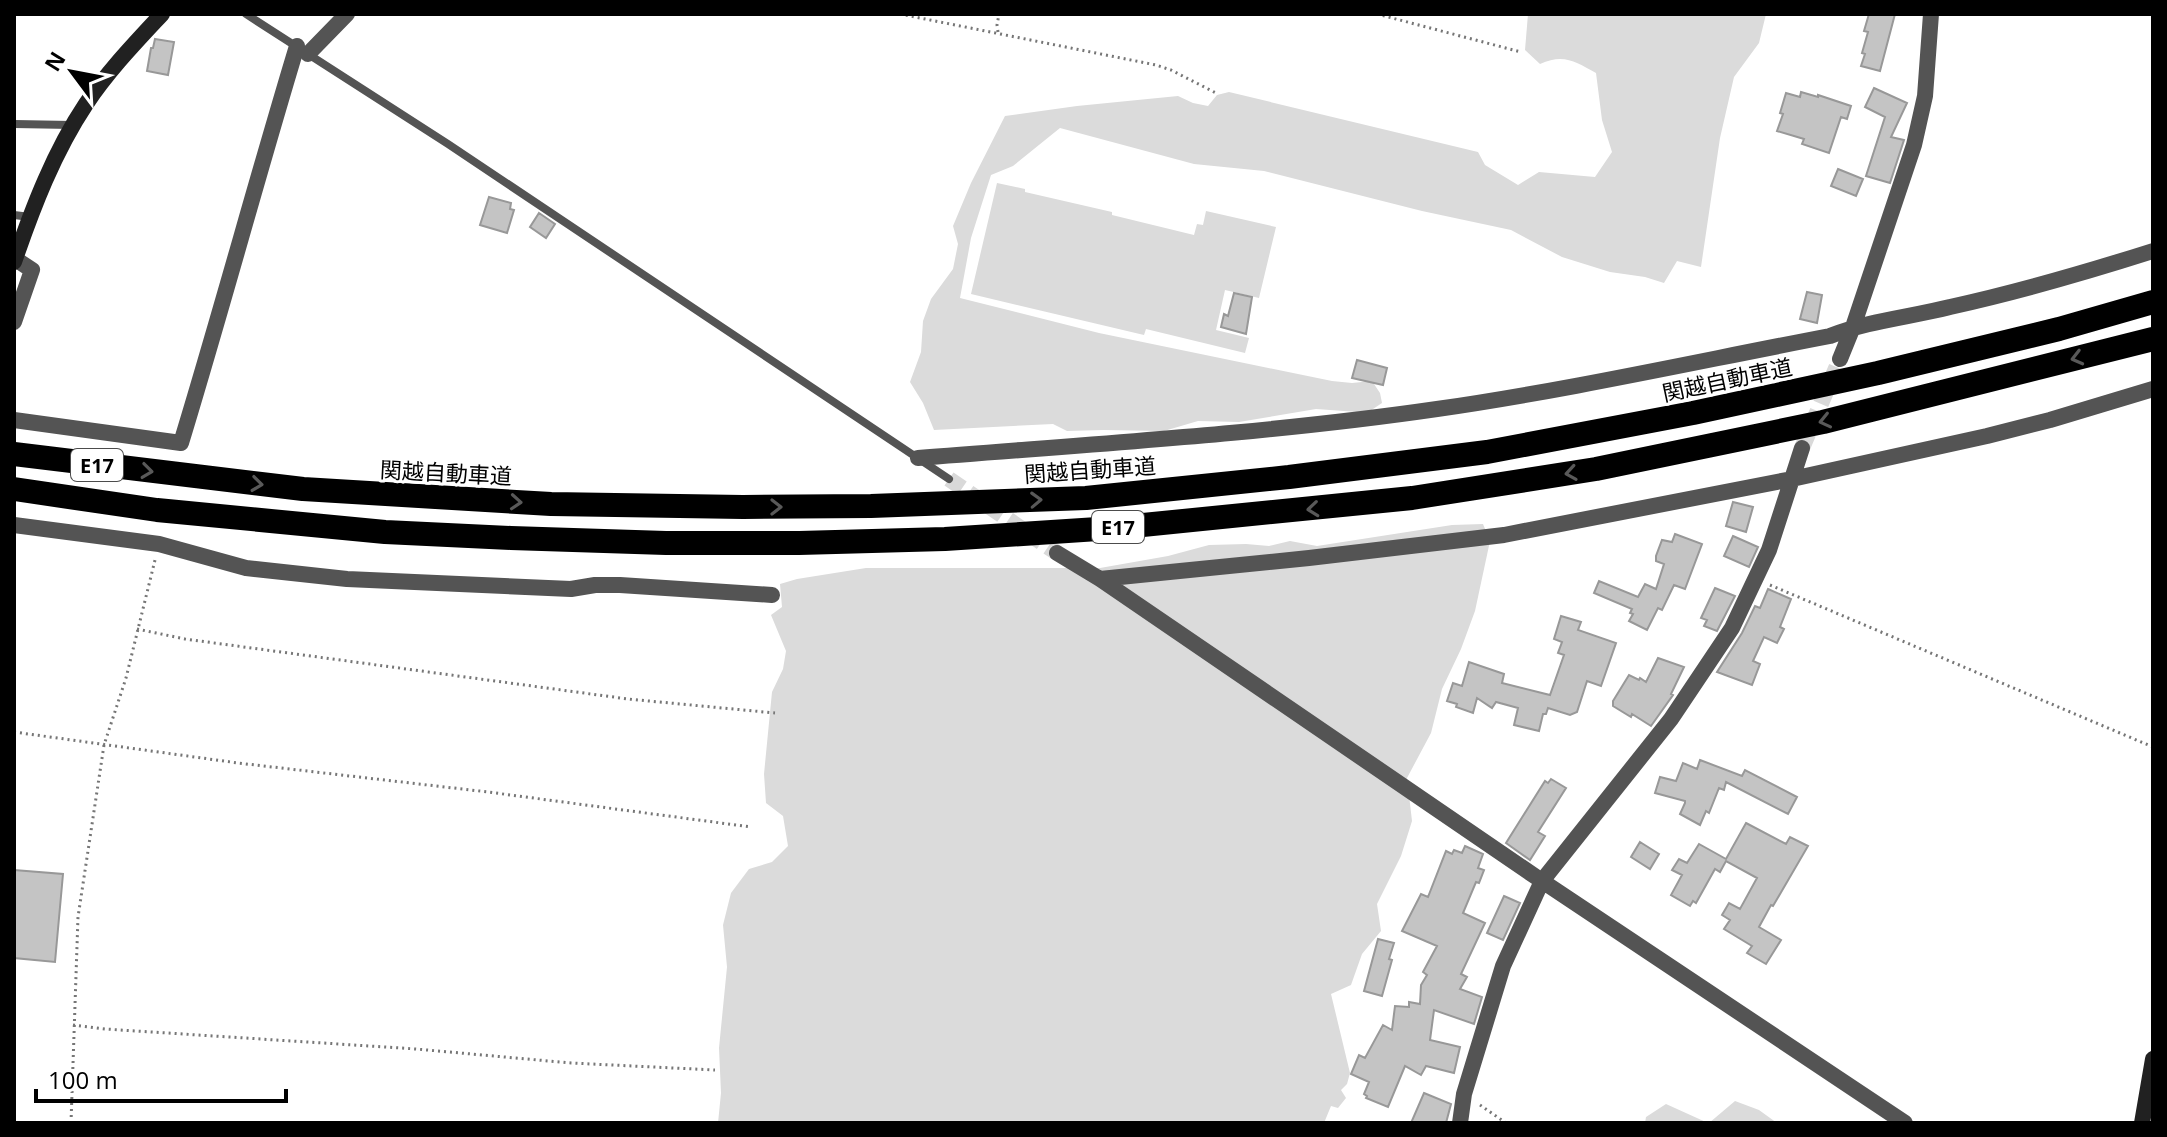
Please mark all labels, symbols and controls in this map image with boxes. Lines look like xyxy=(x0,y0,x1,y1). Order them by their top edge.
north arrow xyxy=(32,32,112,112)
text: N xyxy=(37,45,72,76)
one-way arrow xyxy=(2071,349,2085,366)
street label: 関越自動車道 xyxy=(1659,351,1795,407)
one-way arrow xyxy=(1819,412,1832,429)
road number: E17 xyxy=(71,449,123,481)
street label: 関越自動車道 xyxy=(1023,449,1157,489)
street label: 関越自動車道 xyxy=(379,454,513,490)
one-way arrow xyxy=(141,462,154,479)
one-way arrow xyxy=(1564,464,1577,481)
one-way arrow xyxy=(251,475,264,492)
one-way arrow xyxy=(1030,491,1043,508)
one-way arrow xyxy=(510,493,523,510)
one-way arrow xyxy=(770,498,783,515)
one-way arrow xyxy=(1306,500,1319,517)
road number: E17 xyxy=(1092,511,1144,543)
scale bar xyxy=(36,1053,286,1103)
text: 100 m xyxy=(48,1063,118,1096)

